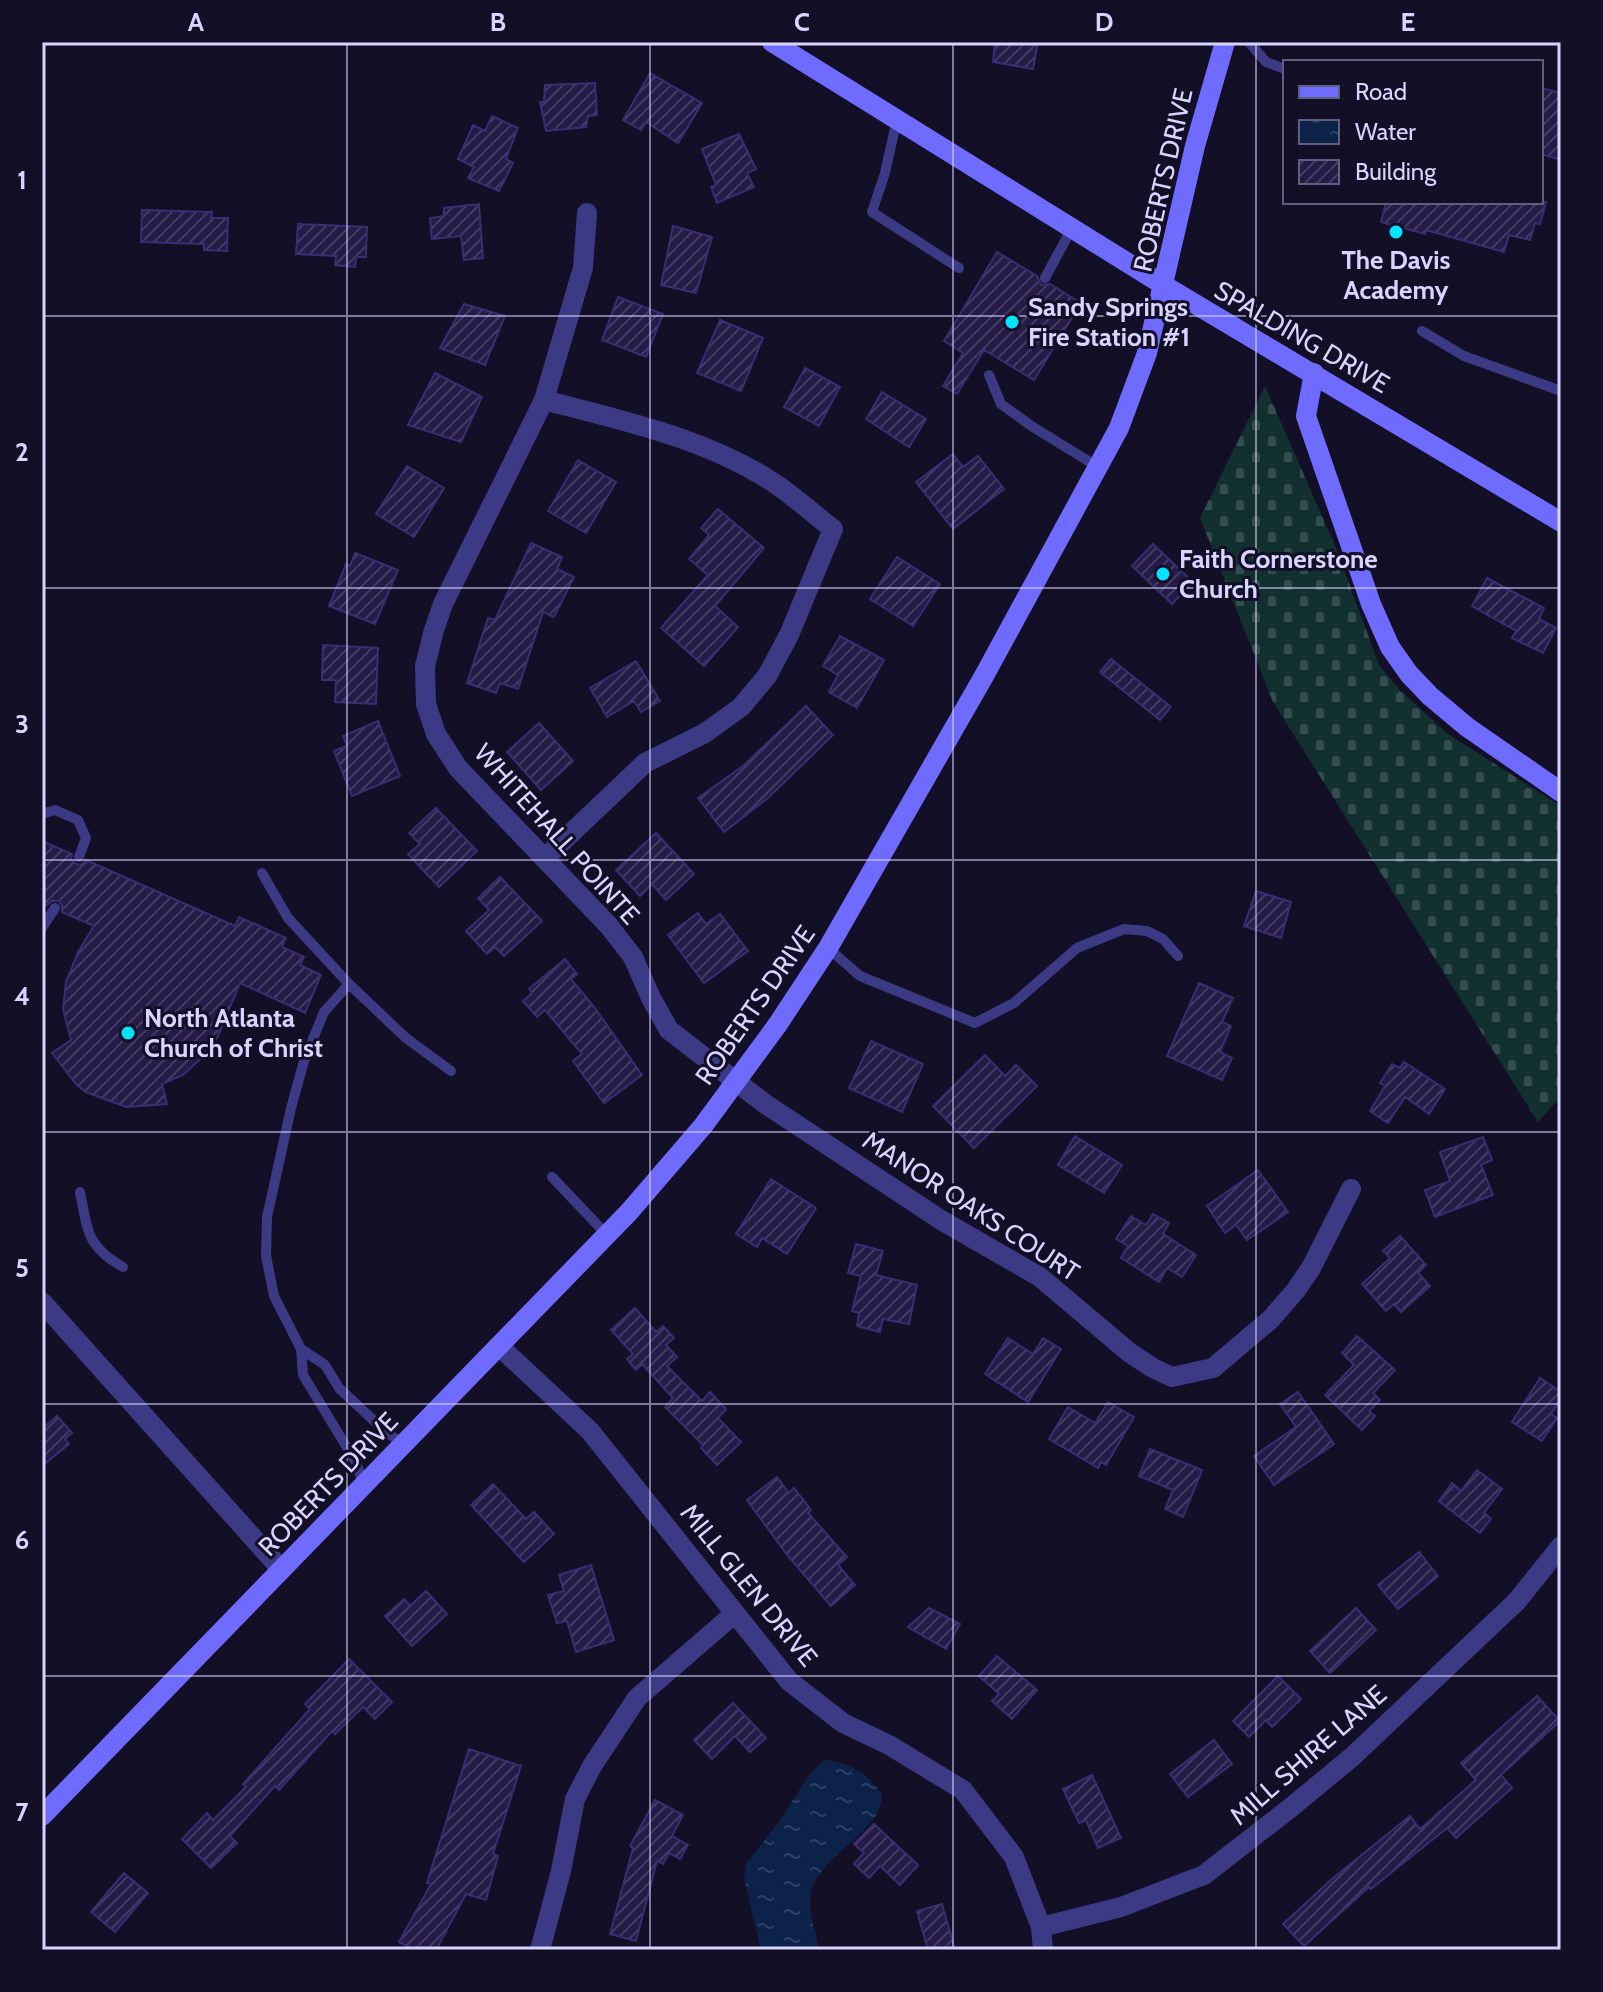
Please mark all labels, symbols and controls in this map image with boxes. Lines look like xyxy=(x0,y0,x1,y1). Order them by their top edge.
text: A xyxy=(188,6,205,38)
text: B xyxy=(490,6,506,38)
text: C xyxy=(794,6,810,38)
text: D xyxy=(1095,6,1113,38)
text: E xyxy=(1401,6,1415,38)
legend xyxy=(1283,60,1543,204)
text: Road xyxy=(1355,77,1407,106)
street label: ROBERTS DRIVE xyxy=(1126,85,1200,275)
text: Water xyxy=(1355,117,1416,146)
text: Building xyxy=(1355,157,1437,186)
text: 1 xyxy=(17,164,27,196)
marker: The Davis Academy xyxy=(1387,223,1405,241)
place label: The Davis Academy xyxy=(1342,244,1450,306)
street label: SPALDING DRIVE xyxy=(1209,274,1395,400)
place label: Sandy Springs Fire Station #1 xyxy=(1028,291,1190,353)
marker: Sandy Springs Fire Station #1 xyxy=(1003,313,1021,331)
text: 2 xyxy=(15,436,29,468)
place label: Faith Cornerstone Church xyxy=(1179,543,1378,605)
marker: Faith Cornerstone Church xyxy=(1154,565,1172,583)
text: 3 xyxy=(15,708,29,740)
street label: WHITEHALL POINTE xyxy=(467,737,647,931)
street label: ROBERTS DRIVE xyxy=(688,919,822,1091)
text: 4 xyxy=(14,980,30,1012)
place label: North Atlanta Church of Christ xyxy=(144,1002,323,1064)
marker: North Atlanta Church of Christ xyxy=(119,1024,137,1042)
street label: MANOR OAKS COURT xyxy=(857,1124,1086,1288)
text: 5 xyxy=(15,1252,29,1284)
street label: ROBERTS DRIVE xyxy=(251,1406,405,1562)
street label: MILL GLEN DRIVE xyxy=(674,1497,824,1673)
text: 6 xyxy=(15,1524,29,1556)
street label: MILL SHIRE LANE xyxy=(1223,1678,1393,1832)
text: 7 xyxy=(15,1796,29,1828)

